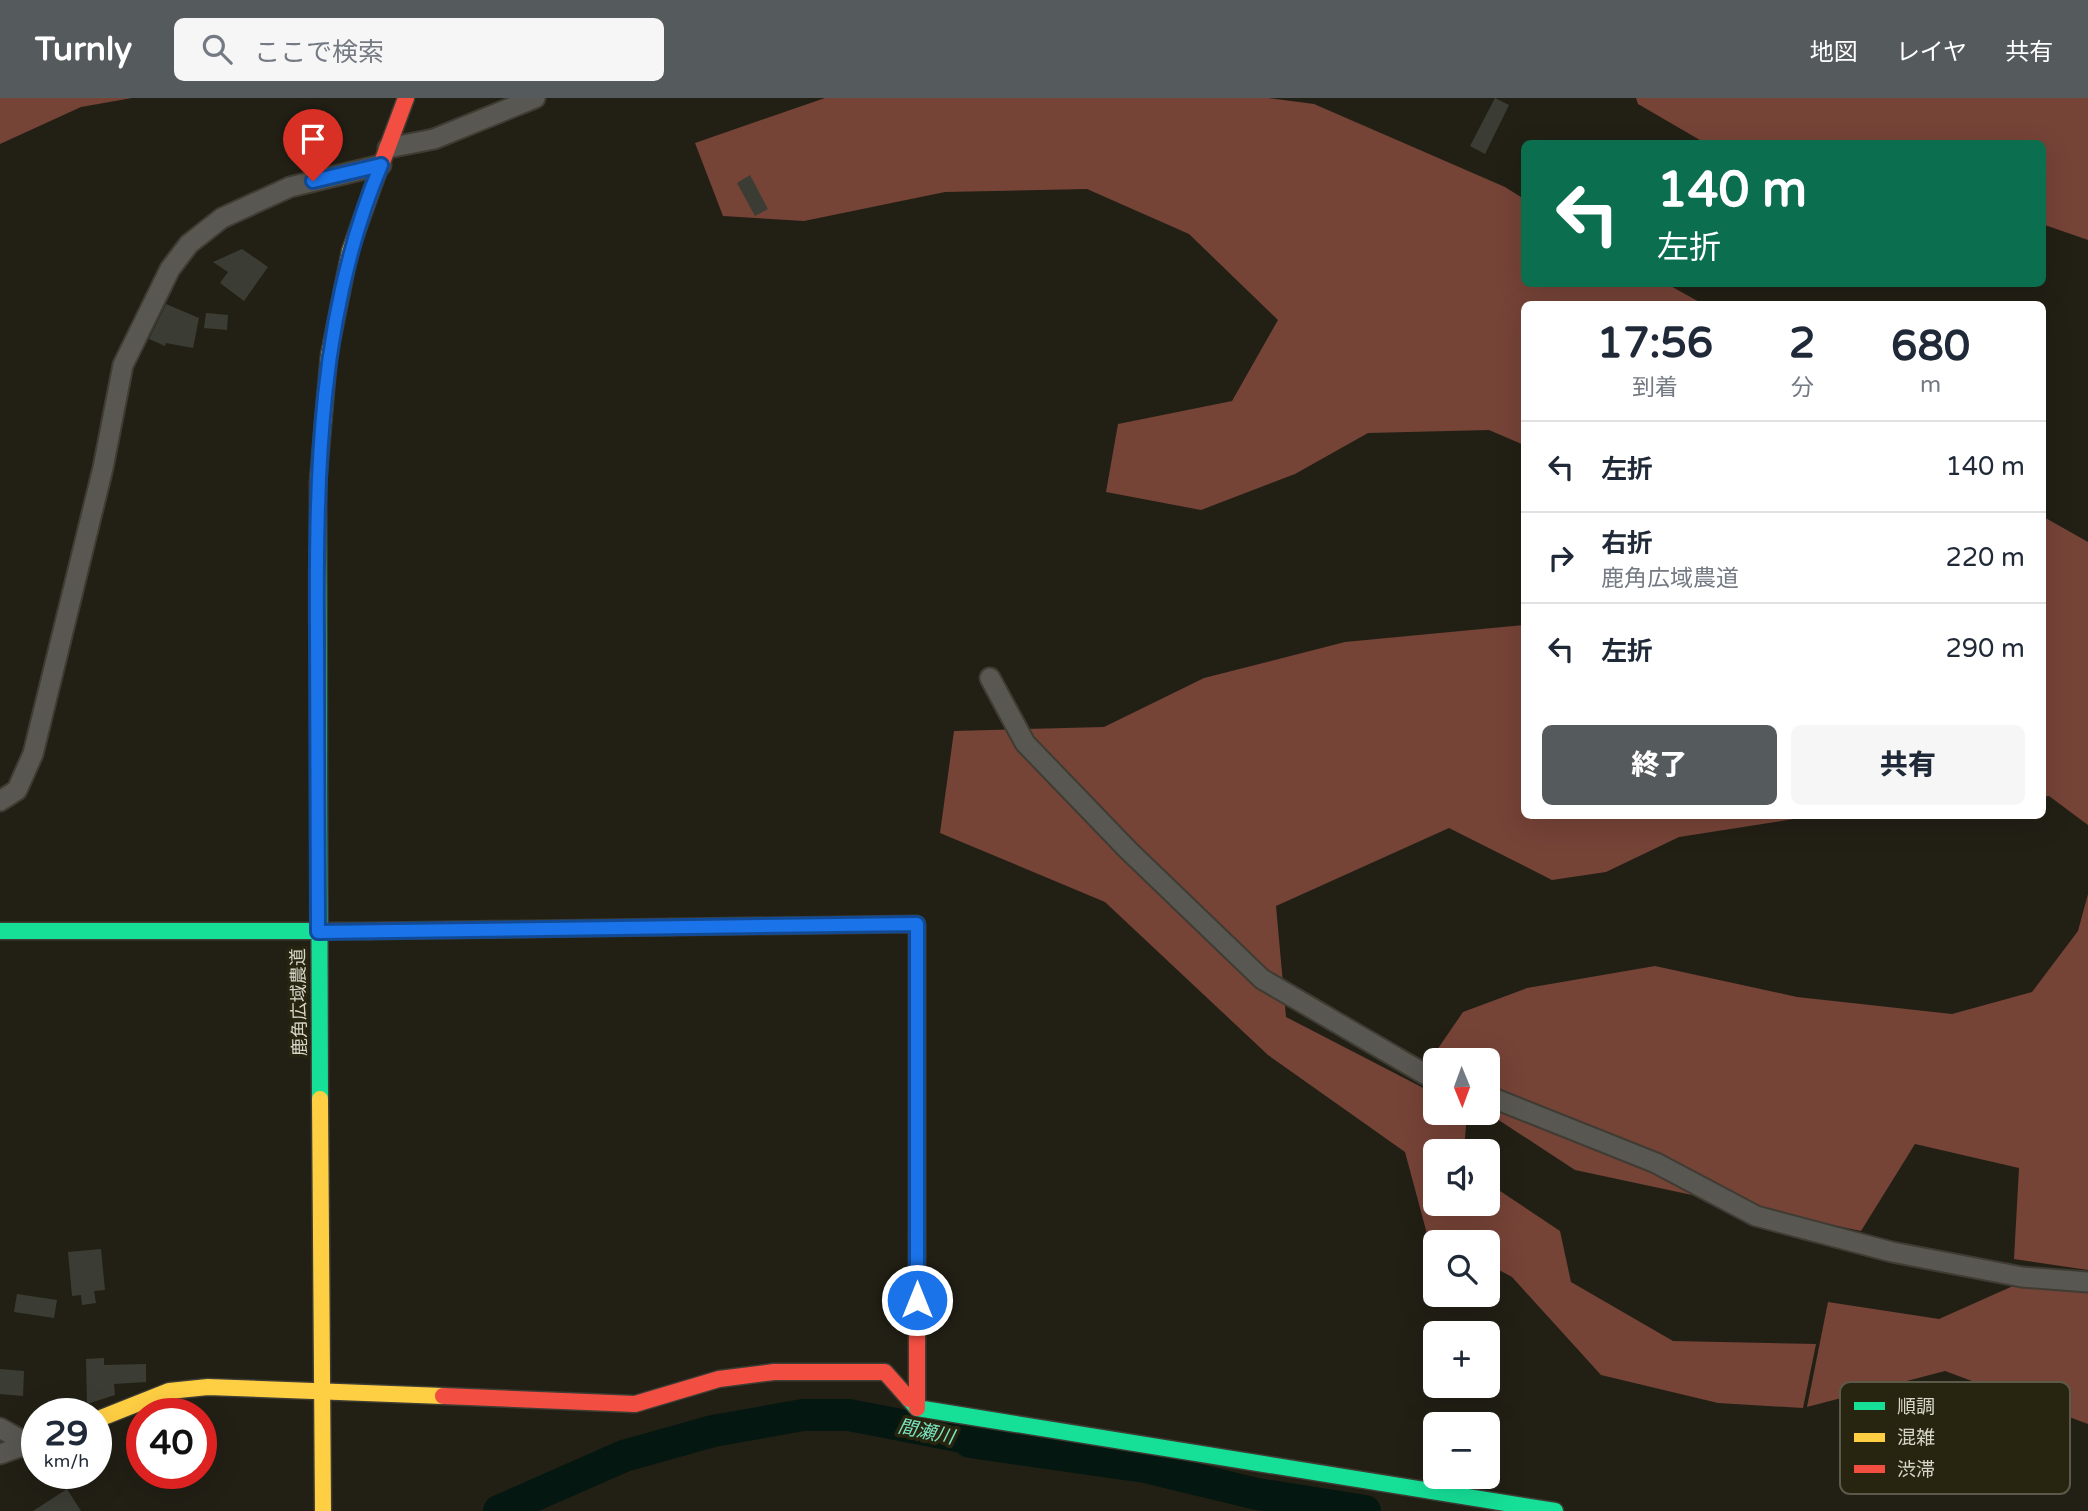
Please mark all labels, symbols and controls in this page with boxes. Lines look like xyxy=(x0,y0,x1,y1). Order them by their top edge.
search box xyxy=(174,18,664,81)
text: Turnly xyxy=(35,30,132,69)
icon: search xyxy=(198,30,236,68)
text: ここで検索 xyxy=(254,37,384,68)
text: 地図 xyxy=(1810,38,1858,67)
text: レイヤ xyxy=(1896,38,1967,67)
text: 共有 xyxy=(2005,38,2053,67)
pin xyxy=(283,109,343,181)
icon: arrive xyxy=(294,120,332,158)
text: 140 m xyxy=(1657,161,1807,220)
icon: left xyxy=(1542,168,1633,259)
text: 左折 xyxy=(1657,229,1721,267)
text: 17:56 xyxy=(1597,318,1713,369)
text: 2 xyxy=(1789,318,1815,369)
text: 680 xyxy=(1891,321,1970,372)
text: m xyxy=(1920,371,1941,399)
text: 到着 xyxy=(1632,374,1678,402)
text: 分 xyxy=(1791,374,1814,402)
icon: left xyxy=(1542,448,1580,486)
text: 140 m xyxy=(1945,451,2025,482)
text: 左折 xyxy=(1601,454,1653,485)
text: 右折 xyxy=(1601,528,1653,559)
icon: right xyxy=(1542,539,1580,577)
text: 220 m xyxy=(1945,542,2025,573)
text: 鹿角広域農道 xyxy=(1601,565,1739,593)
icon: left xyxy=(1542,630,1580,668)
text: 290 m xyxy=(1945,633,2025,664)
text: 左折 xyxy=(1601,636,1653,667)
button: 終了 xyxy=(1542,725,1777,805)
button: 共有 xyxy=(1791,725,2025,805)
street label: 鹿角広域農道 xyxy=(287,948,311,1056)
north arrow xyxy=(1423,1048,1500,1125)
map controls xyxy=(1423,1048,1500,1489)
button: sound xyxy=(1423,1139,1500,1216)
button: search xyxy=(1423,1230,1500,1307)
position arrow xyxy=(880,1263,954,1337)
button: + xyxy=(1423,1321,1500,1398)
legend xyxy=(1840,1382,2070,1494)
text: 順調 xyxy=(1897,1396,1935,1418)
speed limit sign: 40 xyxy=(126,1398,217,1489)
button: − xyxy=(1423,1412,1500,1489)
text: 29 xyxy=(45,1413,88,1455)
water label: 間瀬川 xyxy=(896,1415,958,1449)
text: 混雑 xyxy=(1897,1427,1935,1449)
text: km/h xyxy=(44,1450,89,1472)
text: 渋滞 xyxy=(1897,1459,1935,1481)

